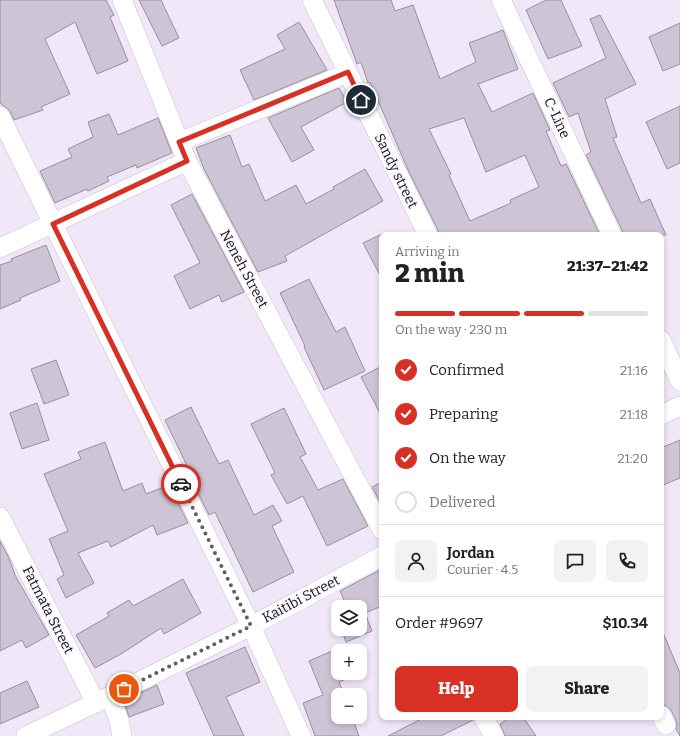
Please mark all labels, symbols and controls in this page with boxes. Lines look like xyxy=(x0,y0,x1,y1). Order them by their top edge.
pin xyxy=(344,83,378,117)
icon: home xyxy=(350,89,372,111)
street label: C-Line xyxy=(540,95,574,141)
street label: Sandy street xyxy=(371,131,421,211)
street label: Neneh Street xyxy=(216,227,272,311)
text: Arriving in xyxy=(395,244,460,259)
text: 21:37–21:42 xyxy=(567,257,648,275)
text: 2 min xyxy=(395,258,465,289)
text: On the way · 230 m xyxy=(395,322,507,337)
icon: check xyxy=(395,359,417,381)
text: Confirmed xyxy=(429,361,504,379)
text: 21:16 xyxy=(620,363,648,378)
icon: check xyxy=(395,403,417,425)
text: Preparing xyxy=(429,405,498,423)
text: 21:18 xyxy=(620,407,648,422)
icon: check xyxy=(395,447,417,469)
text: On the way xyxy=(429,449,506,467)
text: 21:20 xyxy=(618,451,648,466)
courier xyxy=(161,464,201,504)
icon: car xyxy=(170,473,192,495)
text: Delivered xyxy=(429,493,496,511)
button: person xyxy=(395,540,437,582)
button: chat xyxy=(554,540,596,582)
button: phone xyxy=(606,540,648,582)
text: Jordan xyxy=(447,544,494,562)
text: Courier · 4.5 xyxy=(447,562,518,577)
street label: Fatmata Street xyxy=(19,563,77,657)
street label: Kaitibi Street xyxy=(259,572,343,626)
map controls xyxy=(331,600,367,724)
button: layers xyxy=(331,600,367,636)
text: Order #9697 xyxy=(395,614,483,632)
text: $10.34 xyxy=(602,614,648,632)
button: + xyxy=(331,644,367,680)
button: Help xyxy=(395,666,518,712)
button: Share xyxy=(526,666,648,712)
pin xyxy=(107,672,141,706)
icon: bag xyxy=(113,678,135,700)
button: − xyxy=(331,688,367,724)

